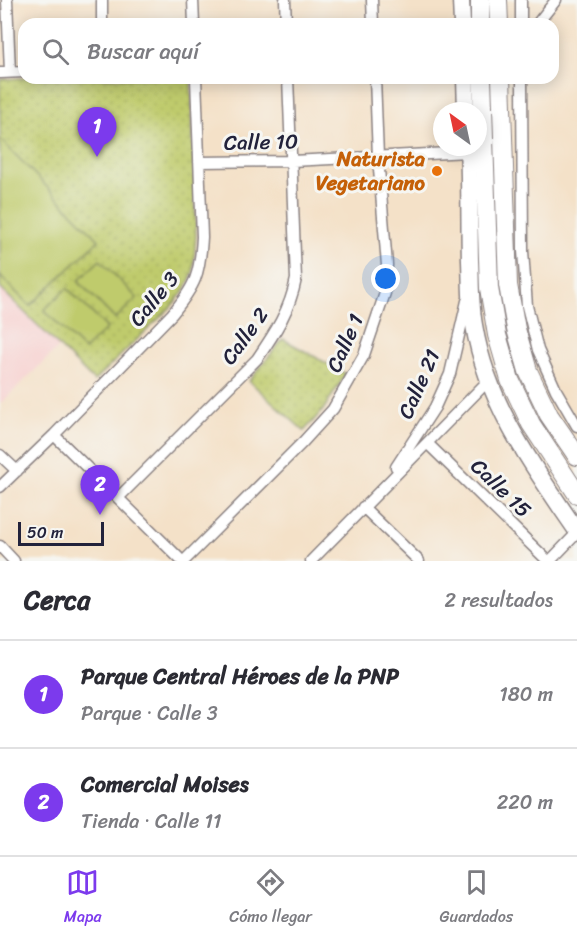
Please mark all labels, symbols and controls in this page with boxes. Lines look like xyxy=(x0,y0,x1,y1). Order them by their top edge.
search box xyxy=(18,18,559,84)
text: Buscar aquí xyxy=(87,32,199,71)
icon: search xyxy=(39,35,72,68)
north arrow xyxy=(433,102,487,156)
pin: 1 xyxy=(78,108,116,157)
street label: Calle 10 xyxy=(224,122,298,162)
place label: Naturista Vegetariano xyxy=(316,140,426,202)
marker: Naturista Vegetariano xyxy=(430,164,444,178)
street label: Calle 3 xyxy=(119,262,189,335)
your location xyxy=(371,264,400,293)
street label: Calle 2 xyxy=(211,299,279,373)
street label: Calle 1 xyxy=(315,307,375,379)
street label: Calle 21 xyxy=(387,343,451,425)
street label: Calle 15 xyxy=(461,449,541,527)
pin: 2 xyxy=(80,466,120,515)
text: 50 m xyxy=(27,518,63,547)
scale bar xyxy=(18,519,104,546)
text: Cerca xyxy=(24,577,90,623)
text: 2 resultados xyxy=(444,583,553,618)
text: Parque Central Héroes de la PNP xyxy=(81,657,399,696)
text: 1 xyxy=(39,677,48,712)
text: 180 m xyxy=(499,677,553,712)
text: Parque · Calle 3 xyxy=(81,696,218,731)
text: Comercial Moises xyxy=(81,765,249,804)
text: 2 xyxy=(38,785,49,820)
text: 220 m xyxy=(497,785,553,820)
text: Tienda · Calle 11 xyxy=(81,804,222,839)
tab: Mapa xyxy=(64,866,101,931)
tab: Cómo llegar xyxy=(229,866,312,931)
tab: Guardados xyxy=(440,866,513,931)

